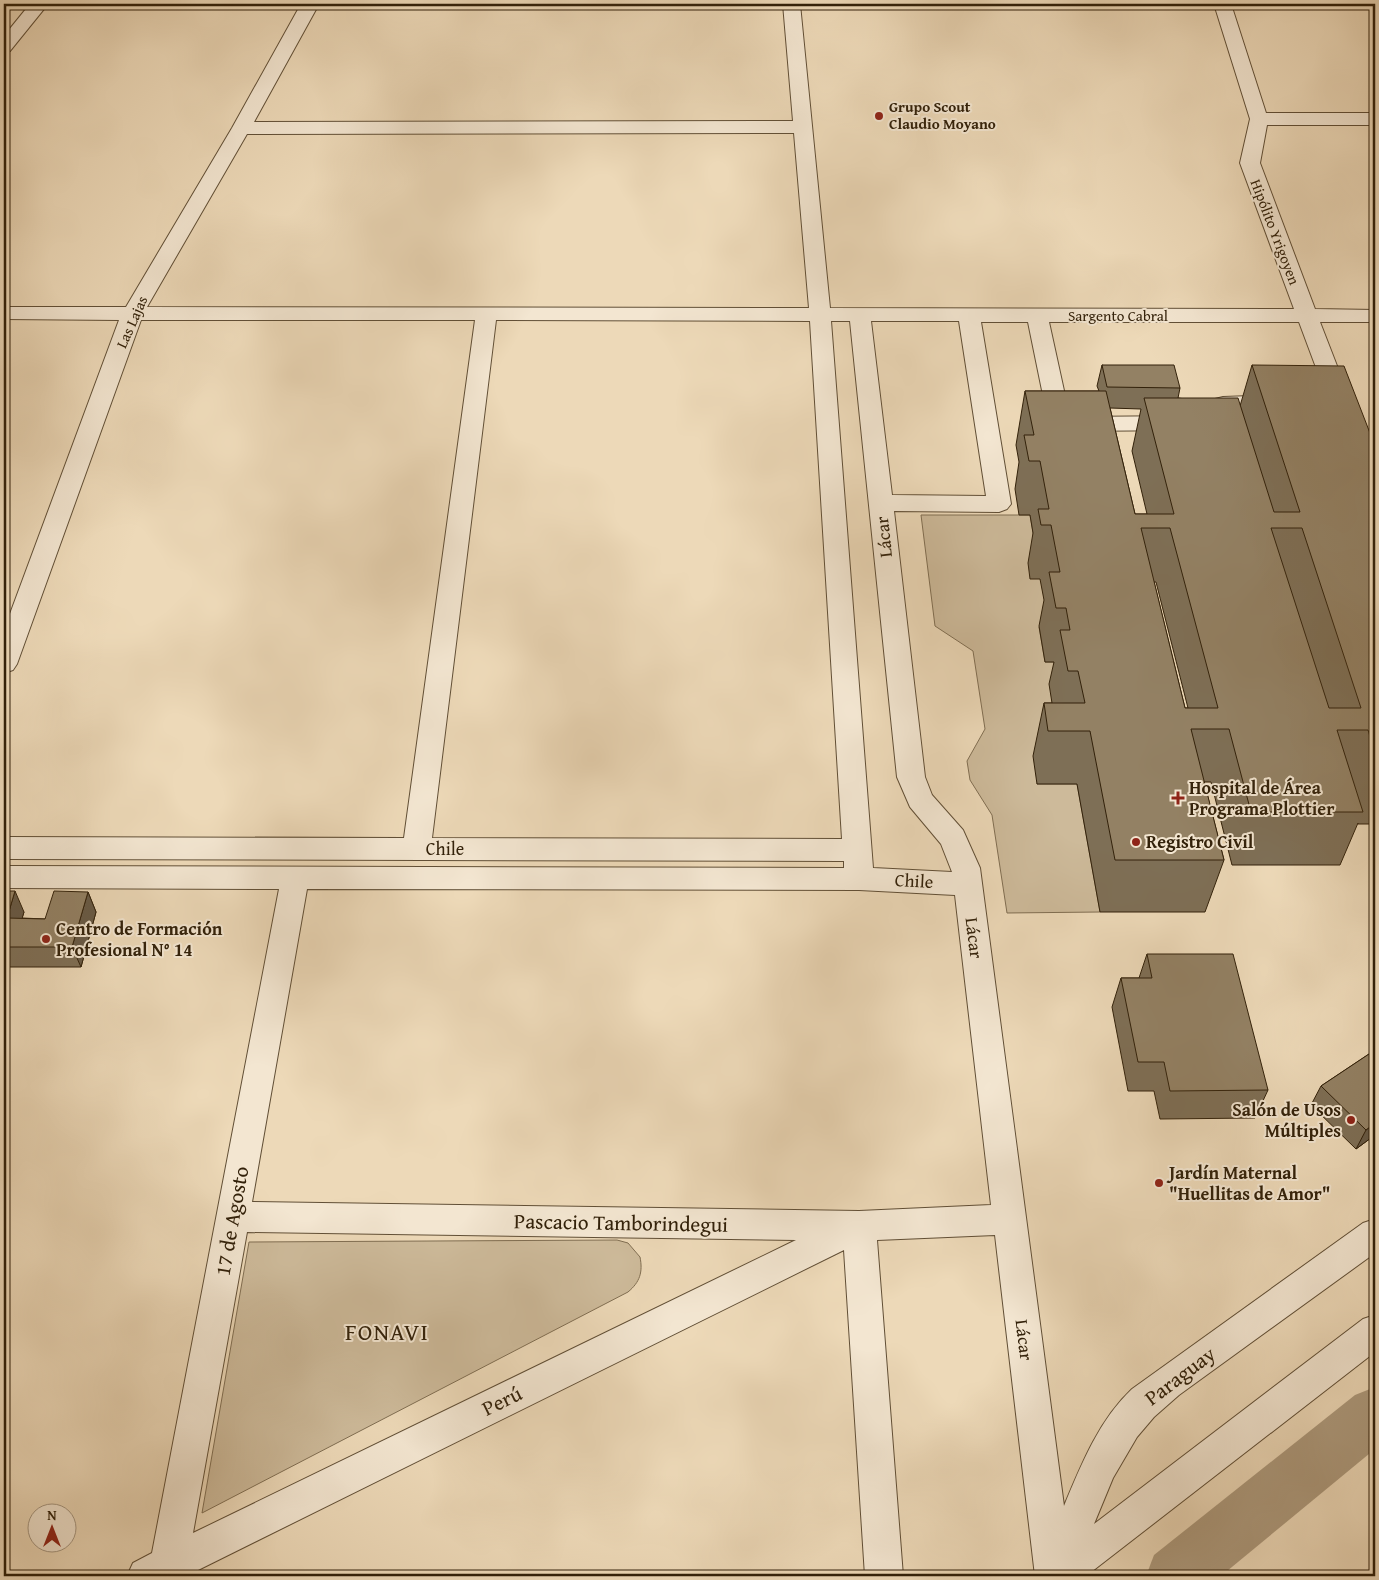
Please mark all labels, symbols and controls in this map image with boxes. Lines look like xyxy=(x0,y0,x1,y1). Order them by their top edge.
place label: Grupo Scout Claudio Moyano xyxy=(889,96,996,134)
marker: Grupo Scout Claudio Moyano xyxy=(873,110,885,122)
street label: Hipólito Yrigoyen xyxy=(1246,176,1305,288)
street label: Las Lajas xyxy=(111,292,152,351)
street label: Sargento Cabral xyxy=(1068,305,1168,326)
street label: Lácar xyxy=(868,515,899,559)
place label: Hospital de Área Programa Plottier xyxy=(1189,774,1335,822)
marker: Hospital de Área Programa Plottier xyxy=(1171,791,1185,805)
place label: Registro Civil xyxy=(1146,828,1254,855)
street label: Chile xyxy=(426,835,464,862)
marker: Registro Civil xyxy=(1130,836,1142,848)
street label: Chile xyxy=(894,866,934,895)
place label: Centro de Formación Profesional N° 14 xyxy=(56,915,223,963)
street label: Lácar xyxy=(959,916,990,961)
marker: Centro de Formación Profesional N° 14 xyxy=(40,933,52,945)
place label: Salón de Usos Múltiples xyxy=(1232,1096,1341,1144)
marker: Salón de Usos Múltiples xyxy=(1345,1114,1357,1126)
place label: Jardín Maternal "Huellitas de Amor" xyxy=(1166,1159,1330,1207)
street label: 17 de Agosto xyxy=(207,1164,256,1278)
marker: Jardín Maternal "Huellitas de Amor" xyxy=(1153,1177,1165,1189)
street label: Pascacio Tamborindegui xyxy=(514,1205,728,1240)
district label: FONAVI xyxy=(345,1314,429,1349)
street label: Lácar xyxy=(1009,1318,1040,1363)
street label: Paraguay xyxy=(1138,1338,1222,1413)
street label: Perú xyxy=(476,1377,528,1424)
north arrow xyxy=(28,1502,78,1552)
text: N xyxy=(47,1505,57,1525)

